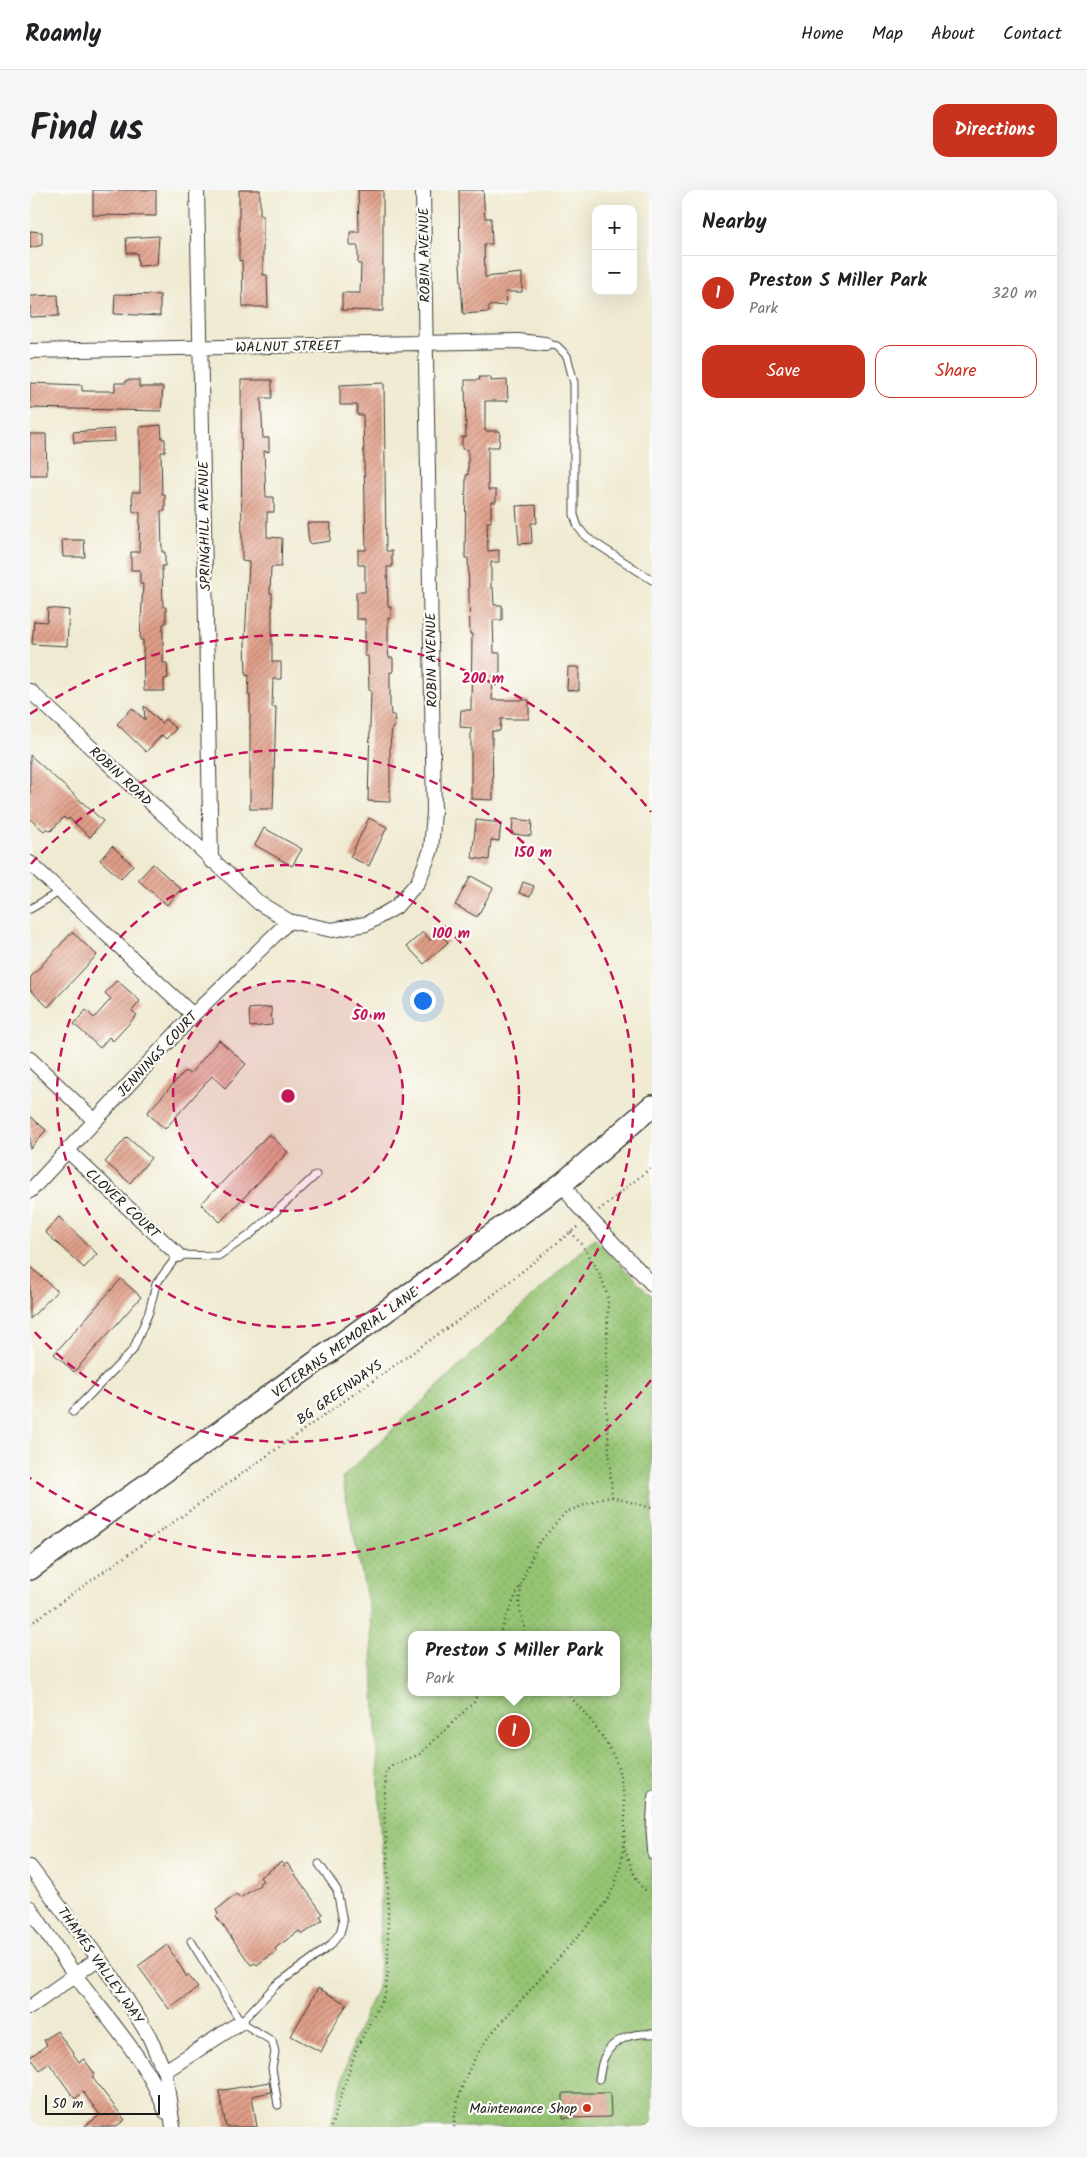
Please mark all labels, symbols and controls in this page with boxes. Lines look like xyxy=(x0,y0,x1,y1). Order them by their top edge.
text: Roamly xyxy=(25,15,101,54)
text: Home xyxy=(801,20,844,49)
text: Map xyxy=(872,20,903,49)
text: About xyxy=(931,20,975,49)
text: Contact xyxy=(1003,20,1062,49)
text: Find us xyxy=(30,102,143,158)
button: Directions xyxy=(933,104,1057,157)
map controls xyxy=(592,205,637,295)
button: + xyxy=(592,205,637,250)
street label: ROBIN AVENUE xyxy=(413,206,437,303)
text: Nearby xyxy=(702,206,767,239)
button: − xyxy=(592,250,637,295)
text: Preston S Miller Park xyxy=(749,266,927,296)
text: 1 xyxy=(716,281,720,306)
text: 320 m xyxy=(991,281,1037,306)
text: Park xyxy=(749,296,778,321)
street label: WALNUT STREET xyxy=(235,335,342,359)
button: Save xyxy=(702,345,865,398)
button: Share xyxy=(875,345,1037,398)
street label: SPRINGHILL AVENUE xyxy=(193,460,217,591)
street label: ROBIN AVENUE xyxy=(420,611,444,708)
text: 200 m xyxy=(462,667,504,691)
street label: ROBIN ROAD xyxy=(84,742,157,812)
text: 150 m xyxy=(514,841,552,865)
text: 100 m xyxy=(432,922,470,946)
your location xyxy=(410,988,436,1014)
text: 50 m xyxy=(351,1004,386,1028)
street label: JENNINGS COURT xyxy=(112,1006,204,1102)
centre of rings xyxy=(279,1087,297,1105)
street label: CLOVER COURT xyxy=(80,1163,166,1245)
street label: VETERANS MEMORIAL LANE xyxy=(267,1281,425,1404)
street label: BG GREENWAYS xyxy=(292,1355,388,1431)
popup xyxy=(408,1631,620,1696)
text: Preston S Miller Park xyxy=(425,1636,603,1666)
text: Park xyxy=(425,1666,454,1691)
pin: 1 xyxy=(498,1712,530,1750)
street label: THAMES VALLEY WAY xyxy=(52,1903,149,2029)
scale bar xyxy=(45,2092,160,2115)
text: 50 m xyxy=(52,2093,83,2115)
place label: Maintenance Shop xyxy=(469,2098,577,2120)
marker: Maintenance Shop xyxy=(581,2102,593,2114)

